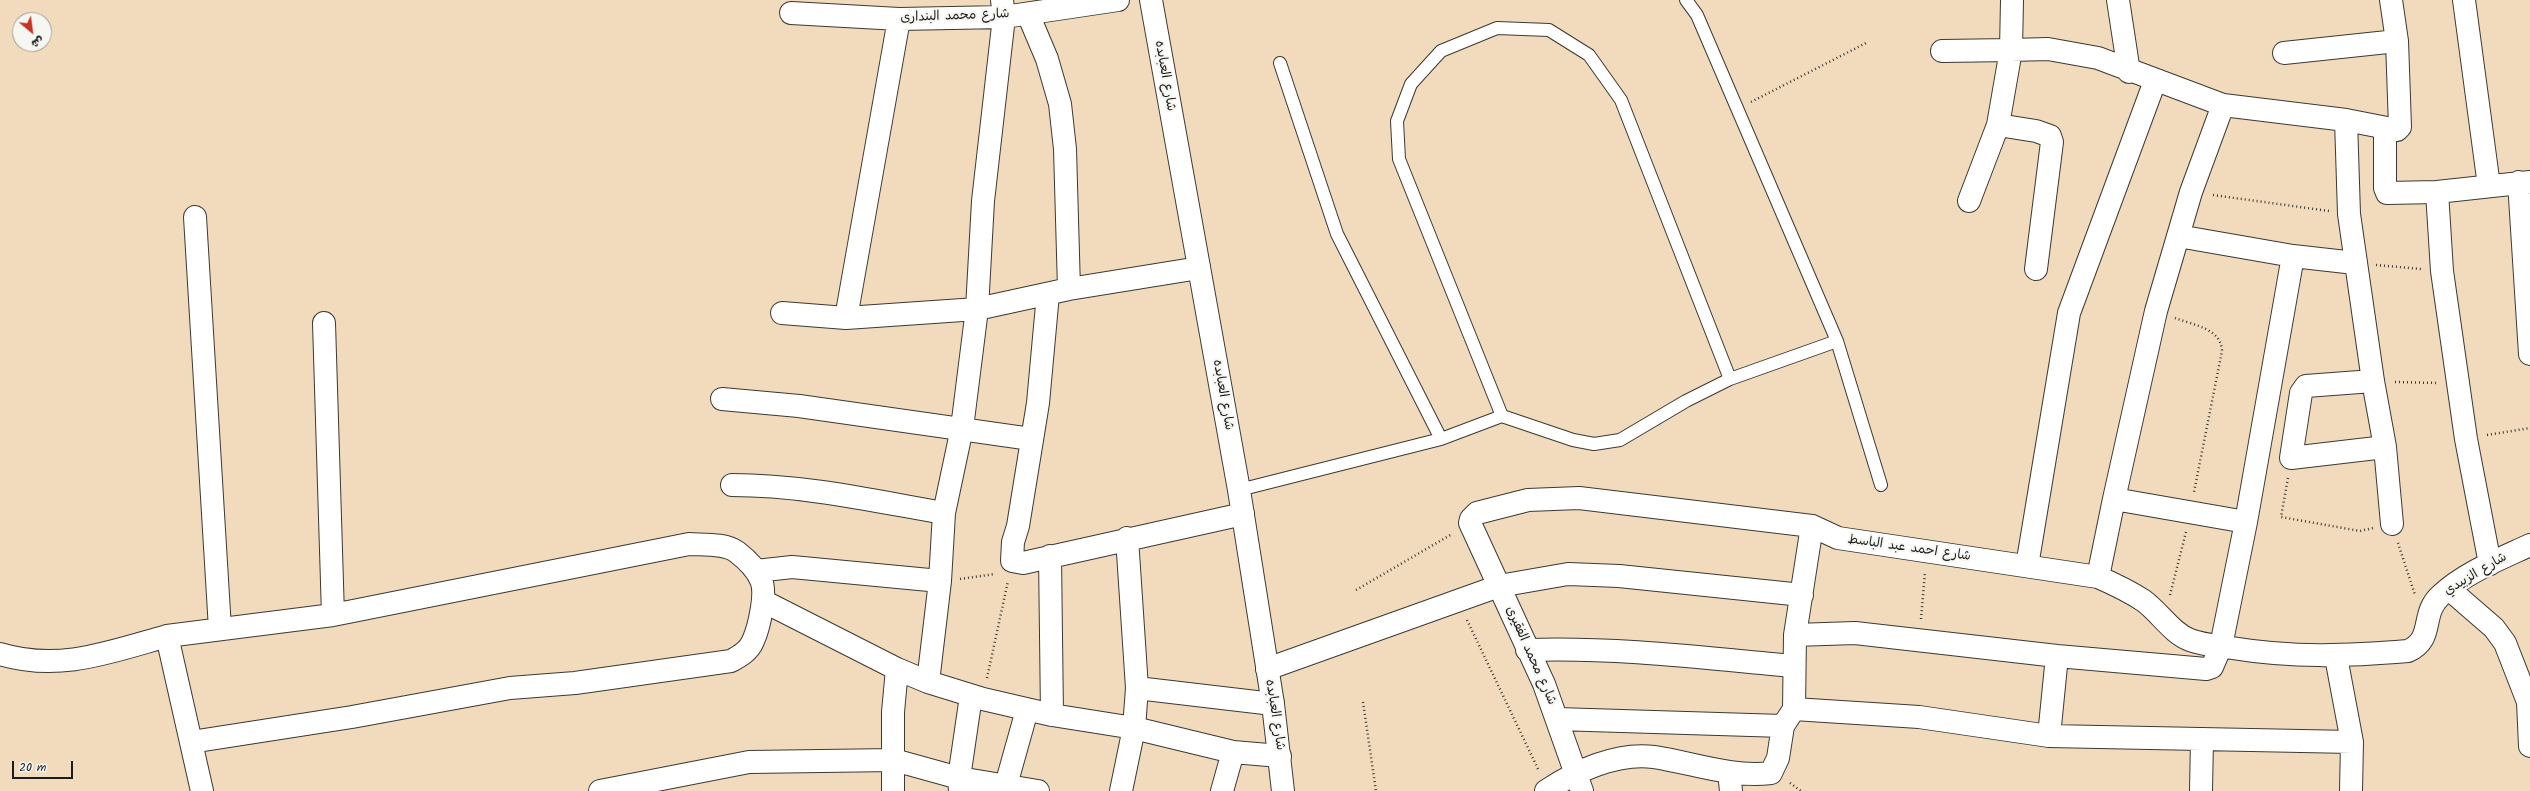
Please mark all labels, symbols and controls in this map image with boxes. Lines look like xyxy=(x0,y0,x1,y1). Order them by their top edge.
street label: شارع محمد البندارى xyxy=(900,7,1010,27)
north arrow xyxy=(12,12,52,52)
text: ش xyxy=(28,31,47,52)
street label: شارع العبابده xyxy=(1150,39,1178,113)
street label: شارع العبابده xyxy=(1208,358,1236,432)
street label: شارع احمد عبد الباسط xyxy=(1846,533,1972,565)
street label: شارع الزبيدي xyxy=(2442,550,2510,600)
street label: شارع محمد الفقيرى xyxy=(1501,604,1559,708)
street label: شارع العبابده xyxy=(1261,678,1287,752)
scale bar xyxy=(14,753,75,779)
text: 20 m xyxy=(19,758,46,777)

